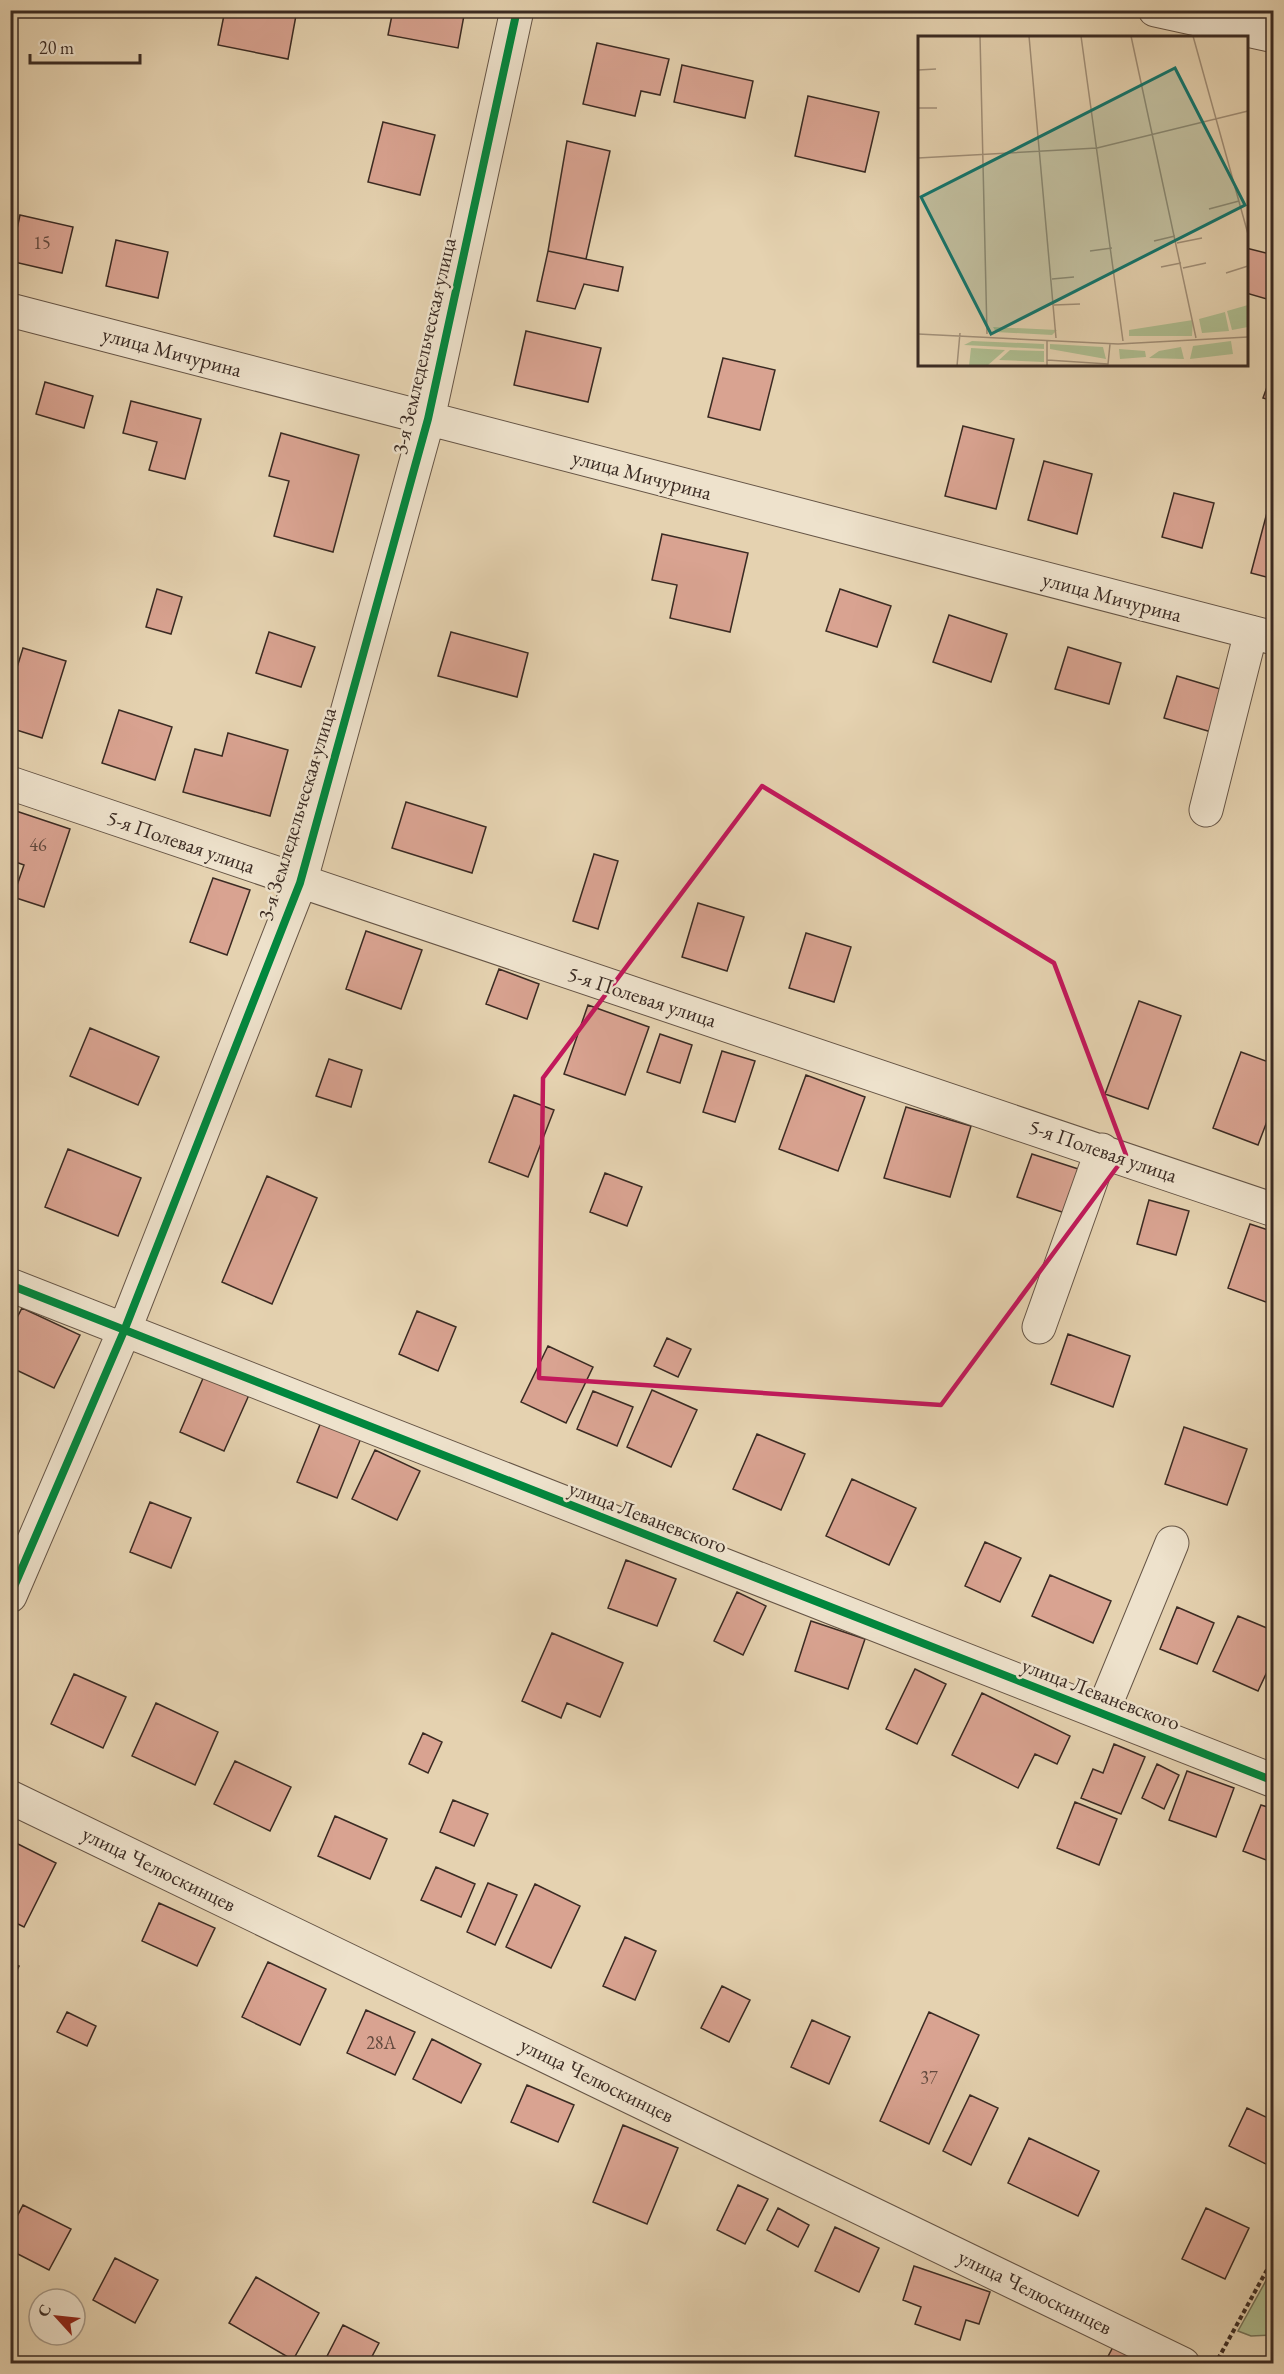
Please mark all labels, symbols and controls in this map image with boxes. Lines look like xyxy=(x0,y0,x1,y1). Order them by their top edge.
scale bar xyxy=(30,27,140,65)
text: 20 m xyxy=(39,36,74,59)
inset map xyxy=(918,36,1248,366)
house number: 15 xyxy=(33,231,51,254)
street label: 3-я Земледельческая улица xyxy=(385,234,462,457)
street label: улица Мичурина xyxy=(99,320,245,383)
street label: улица Мичурина xyxy=(569,443,715,506)
street label: улица Мичурина xyxy=(1039,565,1185,628)
street label: 3-я Земледельческая улица xyxy=(251,703,342,924)
street label: 5-я Полевая улица xyxy=(104,804,259,880)
house number: 46 xyxy=(29,833,47,856)
street label: 5-я Полевая улица xyxy=(564,960,721,1033)
street label: 5-я Полевая улица xyxy=(1026,1113,1181,1189)
street label: улица Леваневского xyxy=(565,1474,731,1559)
street label: улица Леваневского xyxy=(1018,1651,1184,1736)
street label: улица Челюскинцев xyxy=(78,1820,241,1918)
house number: 28А xyxy=(366,2031,396,2054)
street label: улица Челюскинцев xyxy=(516,2031,679,2129)
house number: 37 xyxy=(920,2066,938,2089)
street label: улица Челюскинцев xyxy=(954,2243,1117,2341)
north arrow xyxy=(27,2287,87,2347)
text: С xyxy=(32,2301,56,2320)

